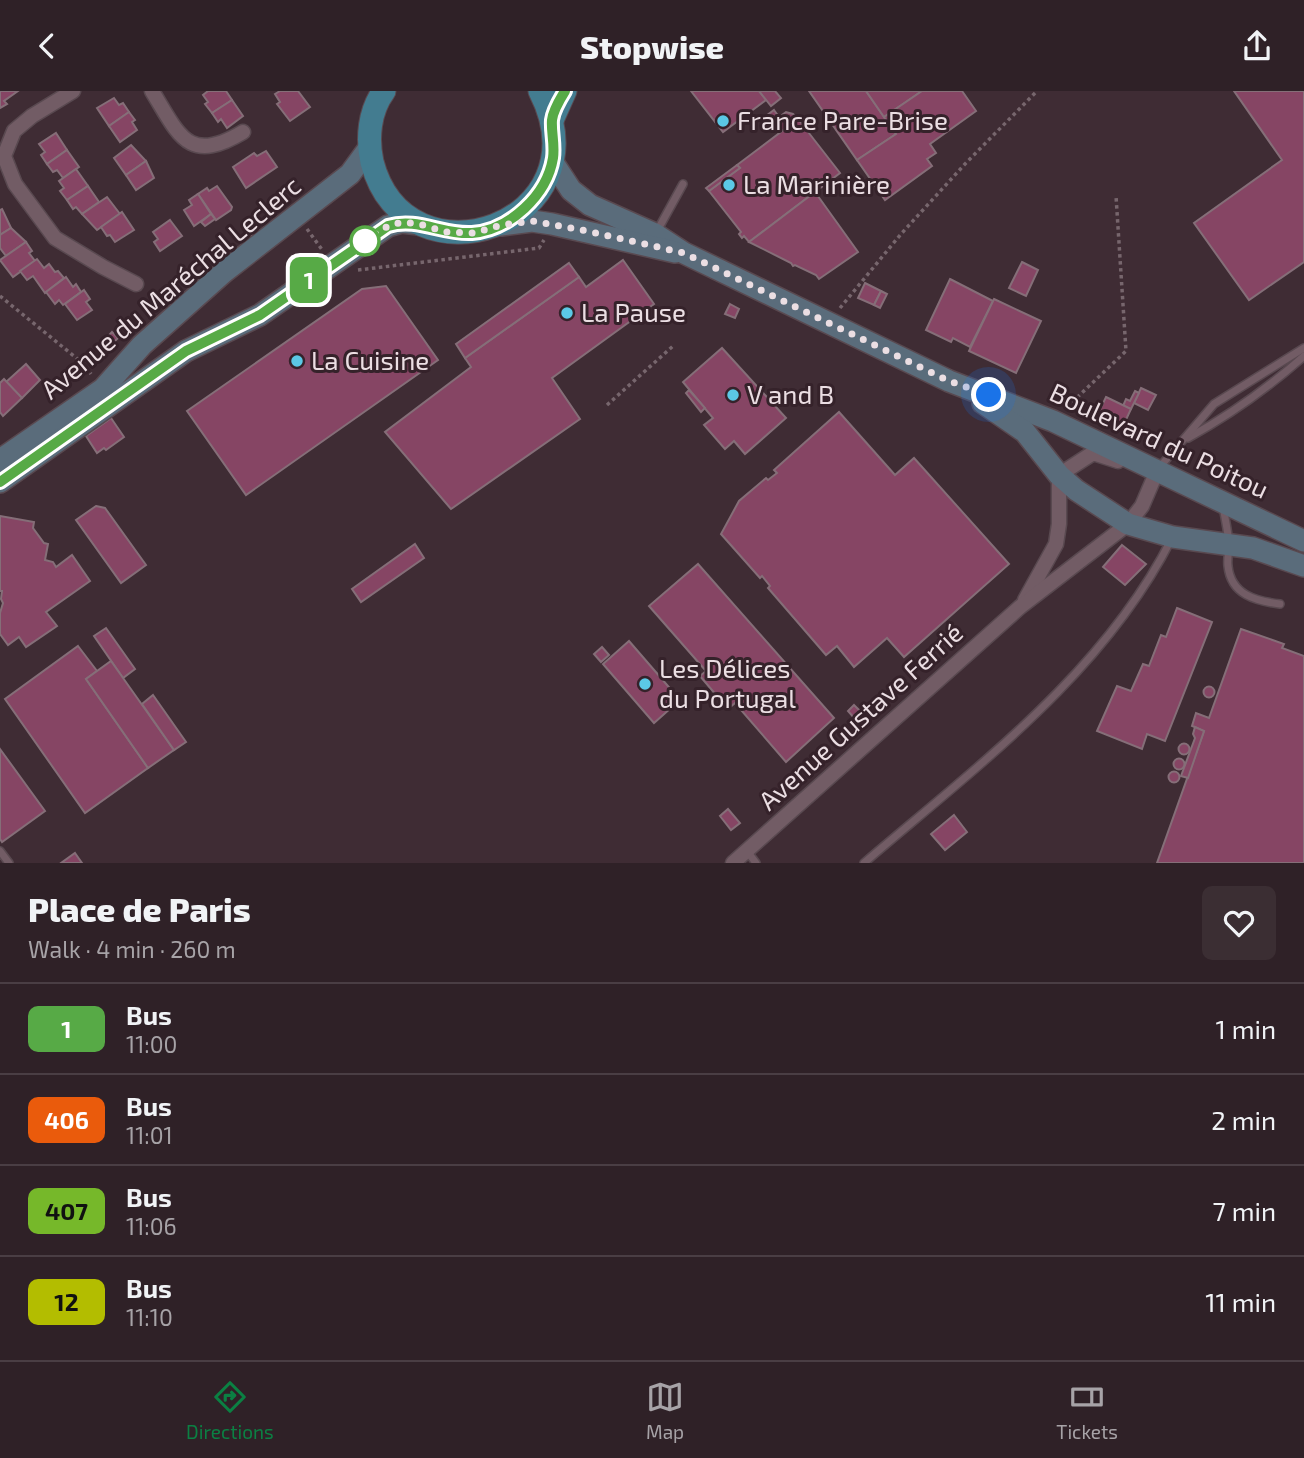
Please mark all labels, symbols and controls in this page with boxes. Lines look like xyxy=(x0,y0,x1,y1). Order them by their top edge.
icon: back xyxy=(28,27,66,65)
text: Stopwise xyxy=(580,27,724,65)
icon: share xyxy=(1238,27,1276,65)
place label: France Pare-Brise xyxy=(737,104,948,135)
marker: France Pare-Brise xyxy=(715,113,731,129)
place label: La Marinière xyxy=(743,168,890,199)
street label: Avenue du Maréchal Leclerc xyxy=(34,169,306,404)
marker: La Marinière xyxy=(721,177,737,193)
unlabelled marker xyxy=(350,226,380,256)
line badge: 1 xyxy=(286,257,332,303)
text: 1 xyxy=(304,265,314,294)
place label: La Pause xyxy=(581,296,686,327)
marker: La Pause xyxy=(559,305,575,321)
place label: La Cuisine xyxy=(311,344,429,375)
marker: La Cuisine xyxy=(289,353,305,369)
street label: Boulevard du Poitou xyxy=(1045,375,1274,504)
your location xyxy=(971,377,1006,412)
place label: V and B xyxy=(747,378,834,409)
marker: V and B xyxy=(725,387,741,403)
street label: Avenue Gustave Ferrié xyxy=(752,616,968,816)
place label: Les Délices du Portugal xyxy=(659,652,796,713)
marker: Les Délices du Portugal xyxy=(637,676,653,692)
button: heart xyxy=(1202,886,1276,960)
text: Place de Paris xyxy=(28,889,251,929)
text: Walk · 4 min · 260 m xyxy=(28,935,236,963)
text: Bus xyxy=(126,999,172,1030)
text: 1 min xyxy=(1216,1013,1276,1044)
text: 1 xyxy=(61,1014,72,1043)
text: 11:00 xyxy=(126,1030,177,1058)
text: Bus xyxy=(126,1090,172,1121)
text: 2 min xyxy=(1211,1104,1276,1135)
text: 406 xyxy=(44,1105,89,1134)
text: 11:01 xyxy=(126,1121,173,1149)
text: Bus xyxy=(126,1181,172,1212)
text: 7 min xyxy=(1213,1195,1276,1226)
text: 407 xyxy=(45,1196,88,1225)
text: 11:06 xyxy=(126,1212,177,1240)
text: Bus xyxy=(126,1272,172,1303)
text: 11 min xyxy=(1205,1286,1276,1317)
text: 12 xyxy=(54,1287,79,1316)
text: 11:10 xyxy=(126,1303,173,1331)
tab: Directions xyxy=(186,1378,274,1443)
tab: Map xyxy=(646,1378,684,1443)
tab: Tickets xyxy=(1056,1378,1118,1443)

